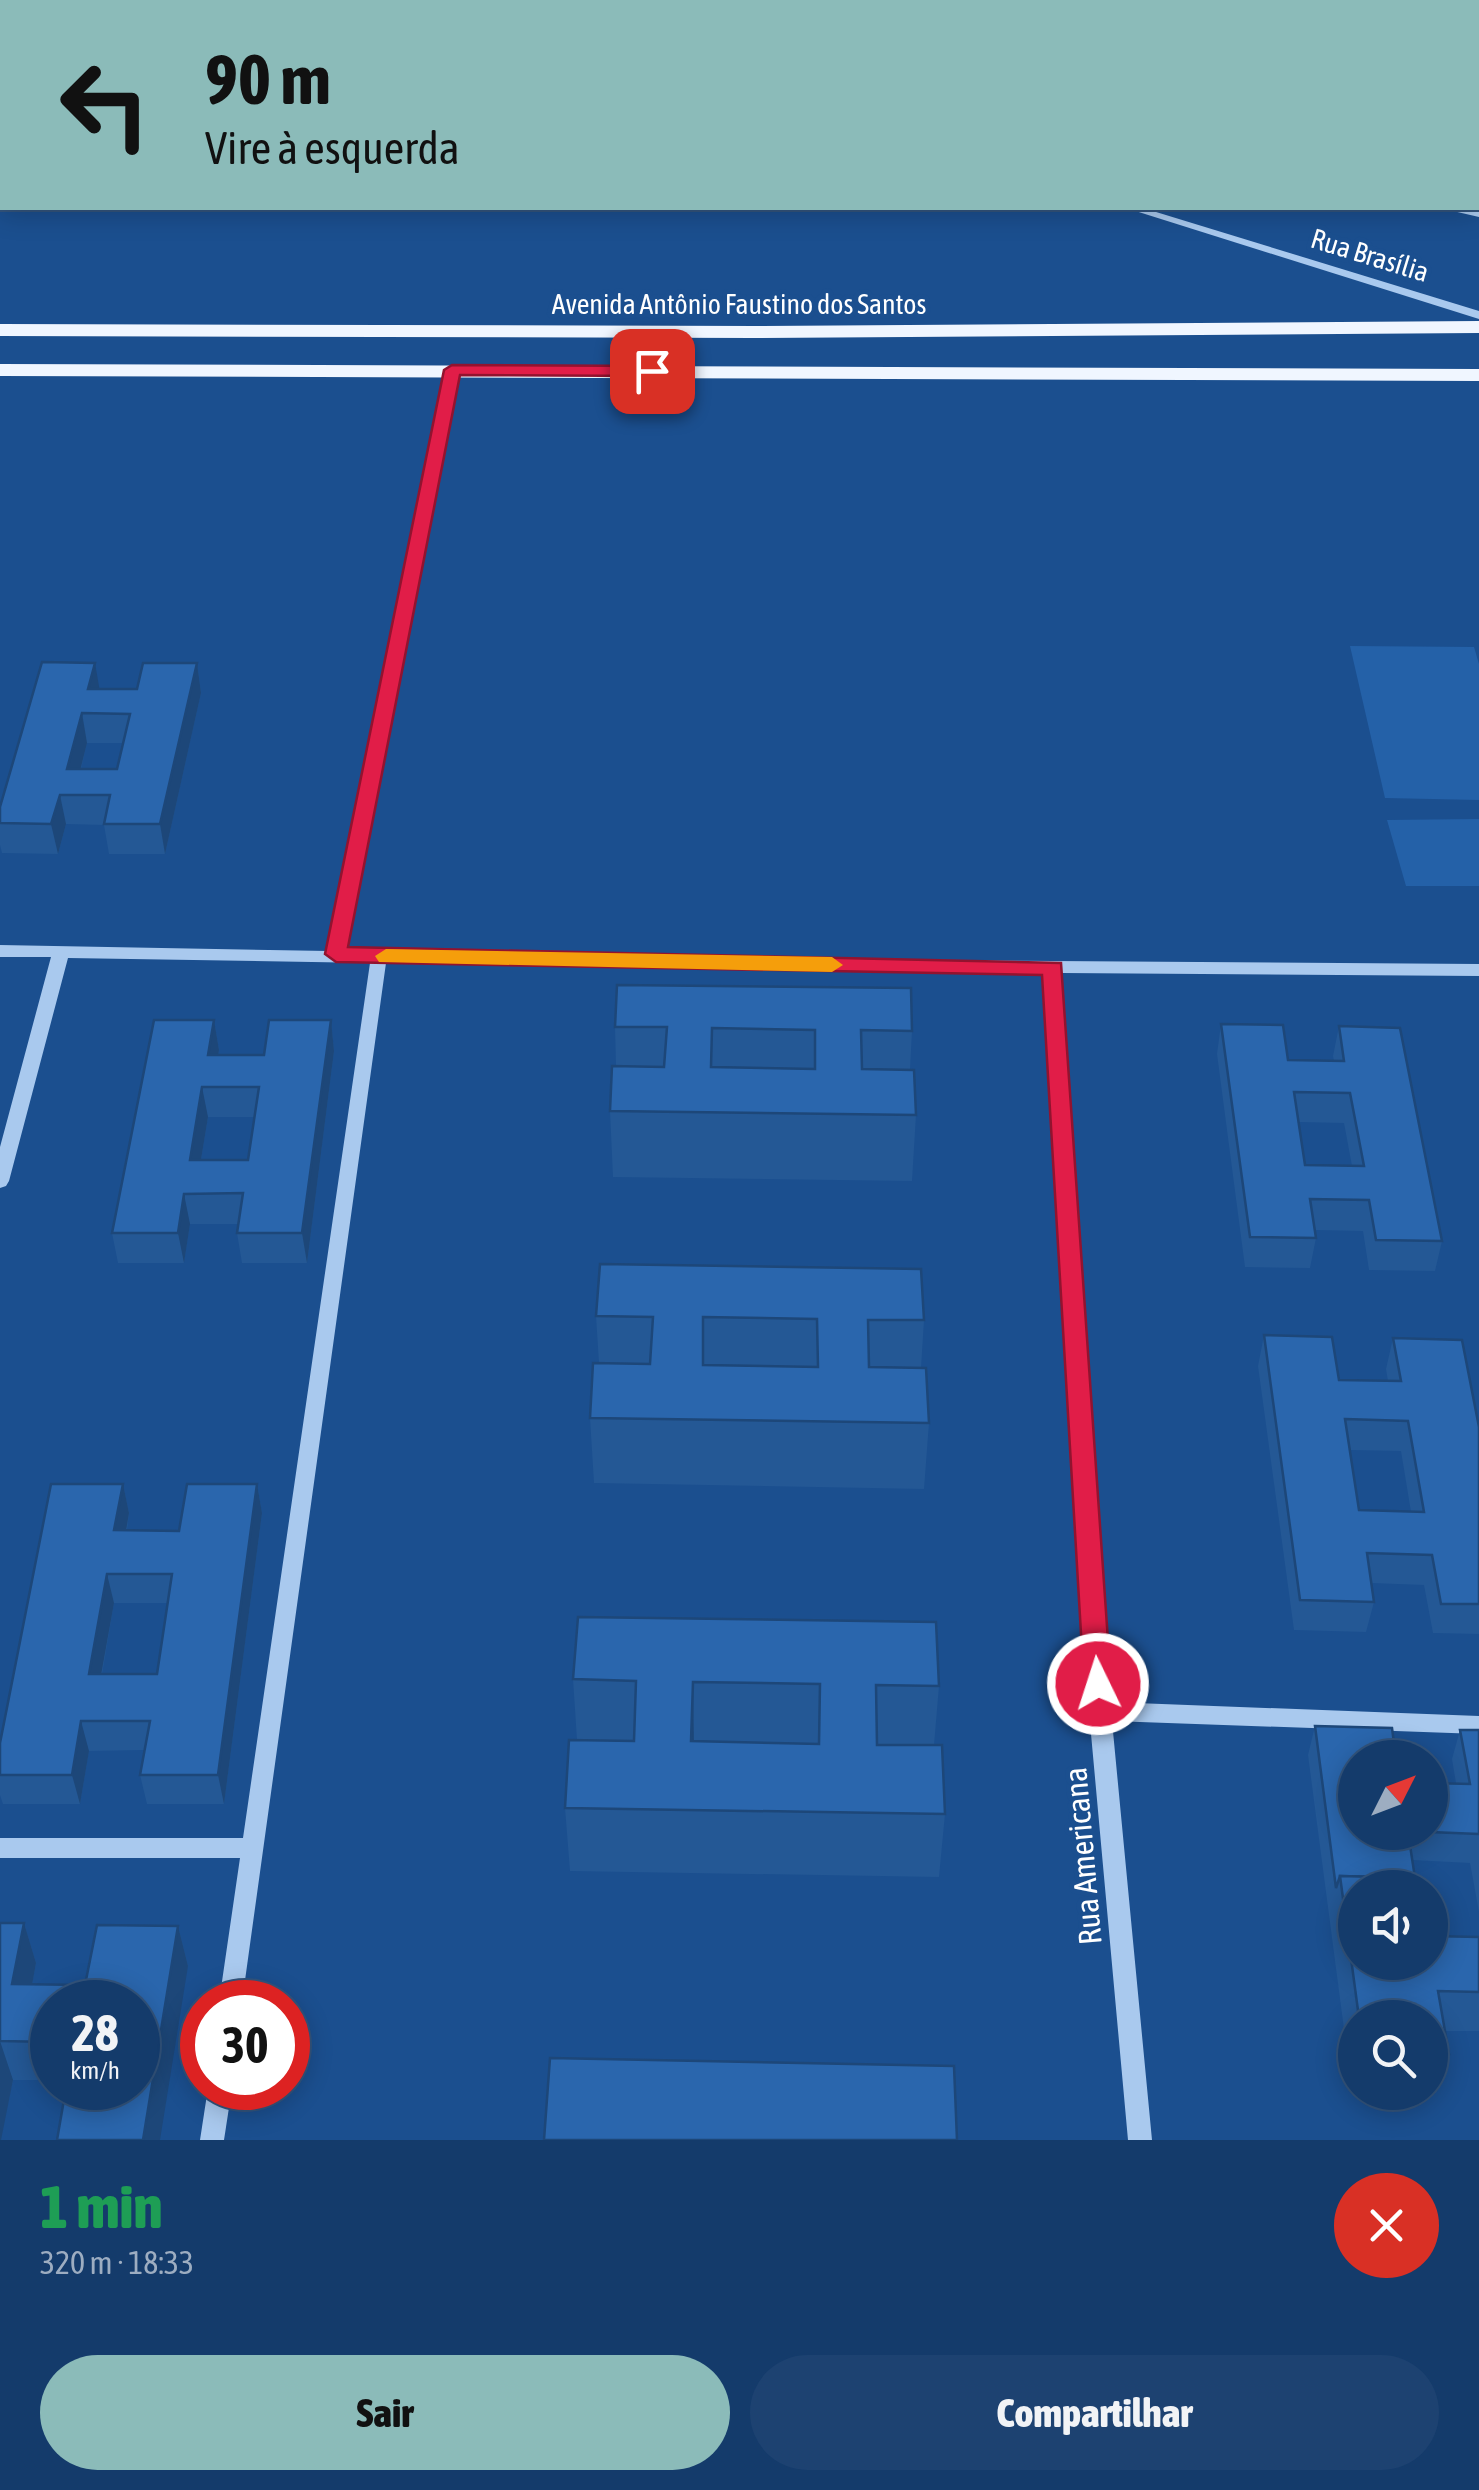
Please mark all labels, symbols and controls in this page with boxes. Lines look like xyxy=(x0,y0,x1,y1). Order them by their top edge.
text: 90 m xyxy=(205,39,331,119)
icon: left xyxy=(40,40,170,170)
text: Vire à esquerda xyxy=(205,122,460,174)
street label: Rua Brasília xyxy=(1307,222,1433,288)
street label: Avenida Antônio Faustino dos Santos xyxy=(552,288,926,320)
pin xyxy=(610,329,695,414)
icon: arrive xyxy=(625,344,680,399)
position arrow xyxy=(1046,1632,1150,1736)
north arrow xyxy=(1338,1740,1448,1850)
map controls xyxy=(1338,1740,1448,2110)
street label: Rua Americana xyxy=(1056,1766,1109,1946)
button: sound xyxy=(1338,1870,1448,1980)
speed limit sign: 30 xyxy=(180,1980,310,2110)
button: search xyxy=(1338,2000,1448,2110)
text: 28 xyxy=(71,2004,118,2062)
text: km/h xyxy=(70,2056,120,2084)
text: 1 min xyxy=(40,2172,163,2241)
button: close xyxy=(1334,2173,1439,2278)
text: 320 m · 18:33 xyxy=(40,2244,194,2281)
button: Sair xyxy=(40,2355,730,2470)
button: Compartilhar xyxy=(750,2355,1439,2470)

